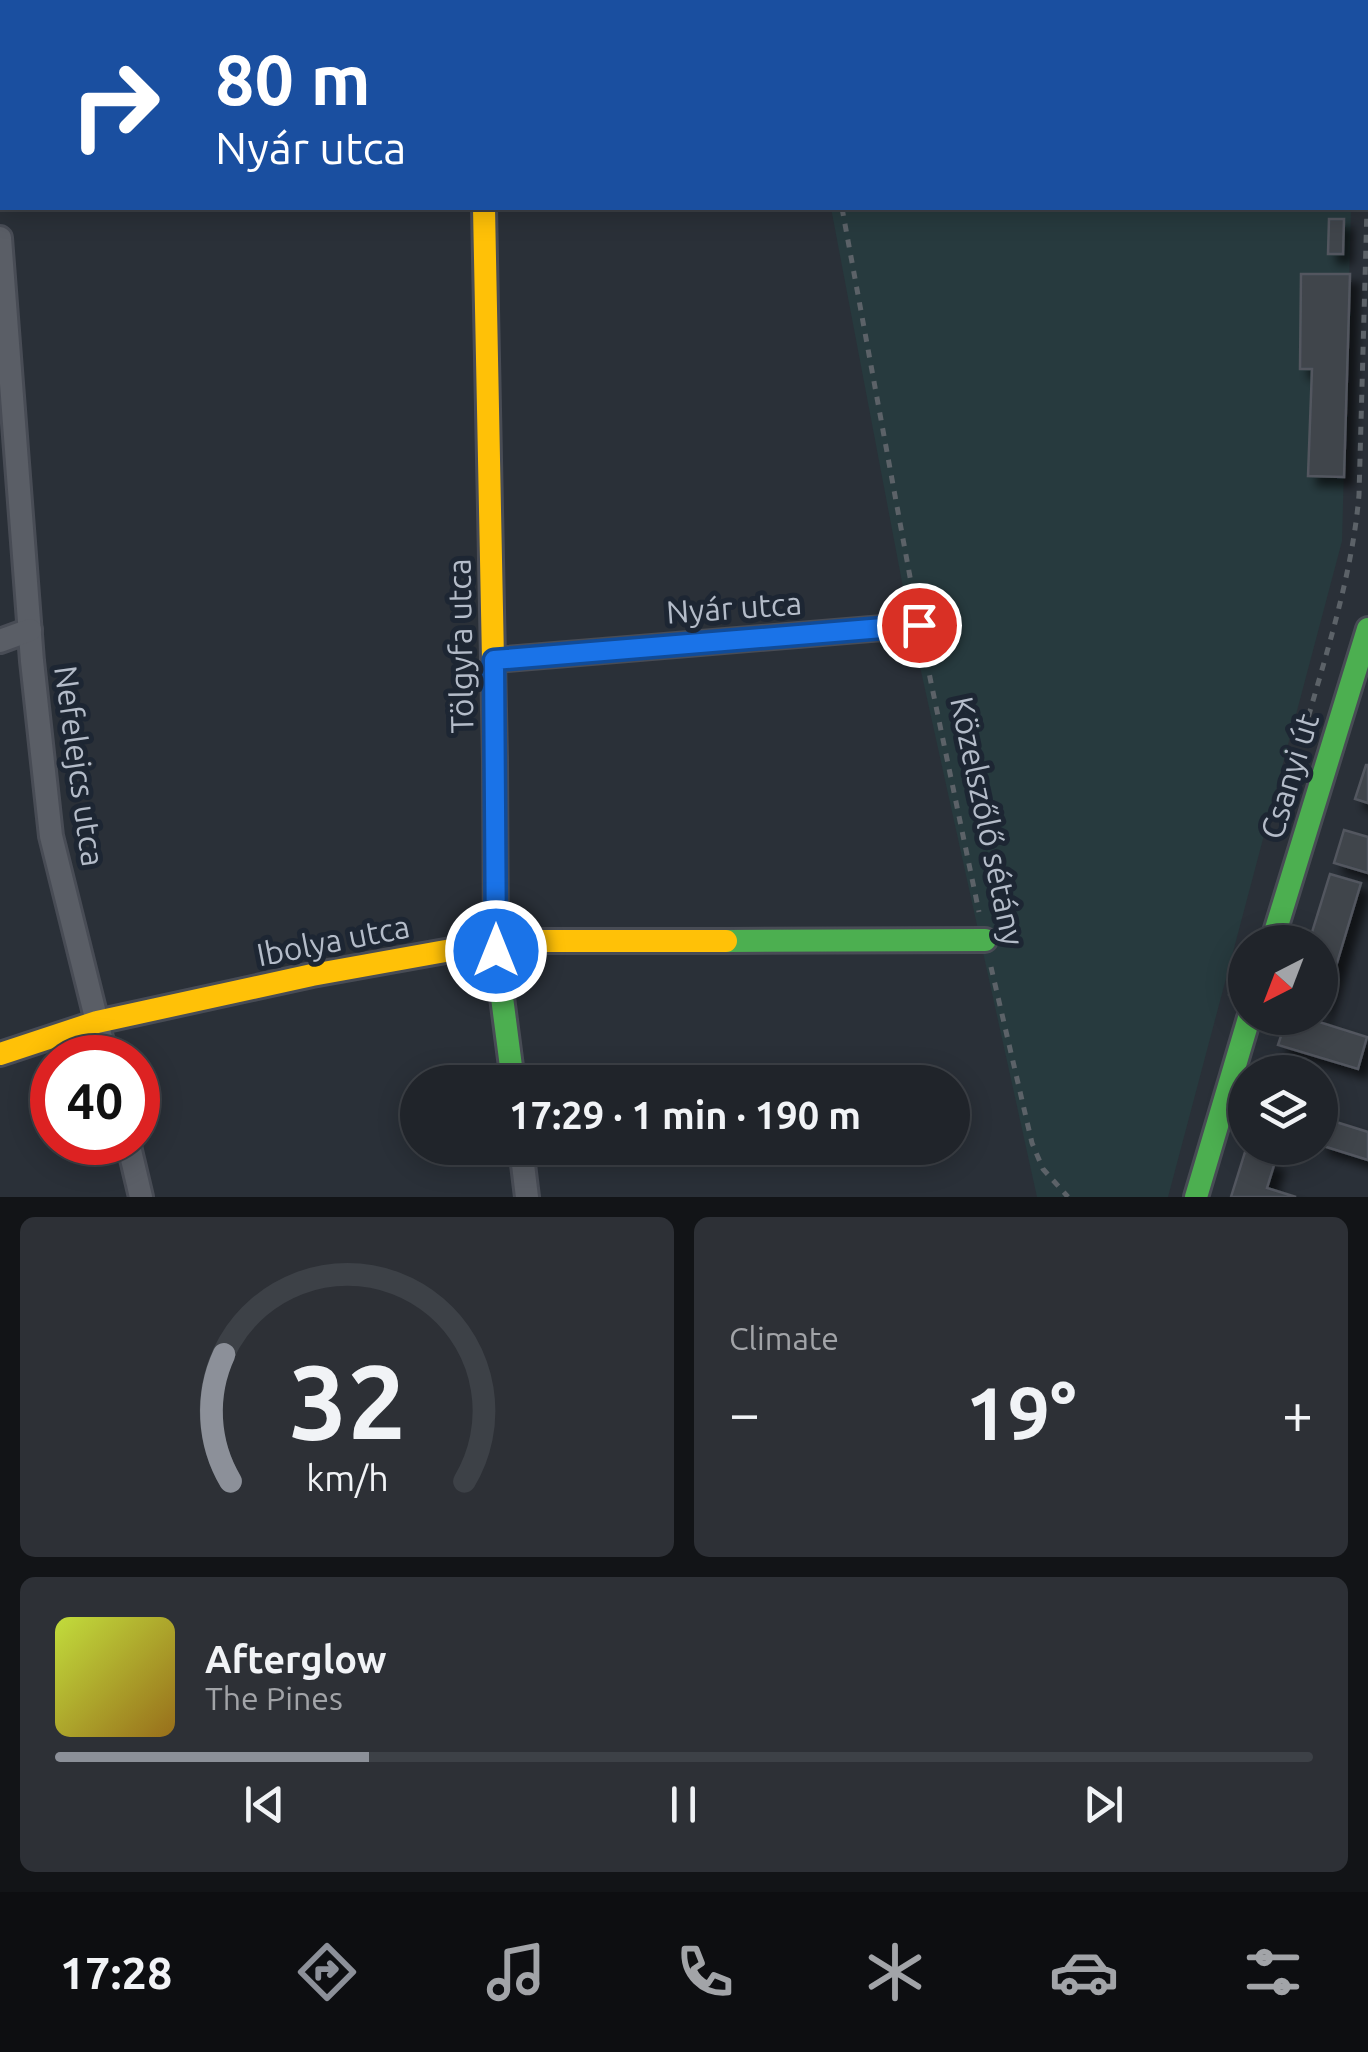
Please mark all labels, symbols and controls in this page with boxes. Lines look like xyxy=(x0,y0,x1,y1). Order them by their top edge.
icon: right xyxy=(50,40,180,170)
text: 80 m xyxy=(215,40,371,118)
text: Nyár utca xyxy=(215,122,406,173)
street label: Tölgyfa utca xyxy=(440,558,480,734)
pin xyxy=(877,583,962,668)
street label: Nyár utca xyxy=(665,584,803,630)
icon: arrive xyxy=(892,598,947,653)
street label: Nefelejcs utca xyxy=(48,663,112,869)
street label: Közelszőlő sétány xyxy=(944,693,1032,949)
street label: Csanyi út xyxy=(1253,708,1325,843)
position arrow xyxy=(444,899,548,1003)
street label: Ibolya utca xyxy=(253,908,413,972)
north arrow xyxy=(1228,925,1338,1035)
map controls xyxy=(1228,925,1338,1165)
speed limit sign: 40 xyxy=(30,1035,160,1165)
button: layers xyxy=(1228,1055,1338,1165)
text: 17:29 · 1 min · 190 m xyxy=(509,1094,861,1136)
text: Climate xyxy=(729,1320,839,1356)
text: 32 xyxy=(288,1342,406,1459)
text: 19° xyxy=(965,1370,1077,1454)
text: − xyxy=(729,1382,760,1443)
text: + xyxy=(1282,1382,1313,1443)
text: km/h xyxy=(306,1458,388,1498)
text: Afterglow xyxy=(205,1638,387,1680)
text: The Pines xyxy=(205,1680,343,1716)
icon: previous xyxy=(237,1777,292,1832)
icon: pause xyxy=(656,1777,711,1832)
icon: next xyxy=(1076,1777,1131,1832)
icon: directions xyxy=(292,1937,362,2007)
icon: music xyxy=(481,1937,551,2007)
icon: phone xyxy=(670,1937,740,2007)
icon: climate xyxy=(860,1937,930,2007)
icon: car xyxy=(1049,1937,1119,2007)
icon: filters xyxy=(1238,1937,1308,2007)
text: 17:28 xyxy=(60,1947,172,1998)

